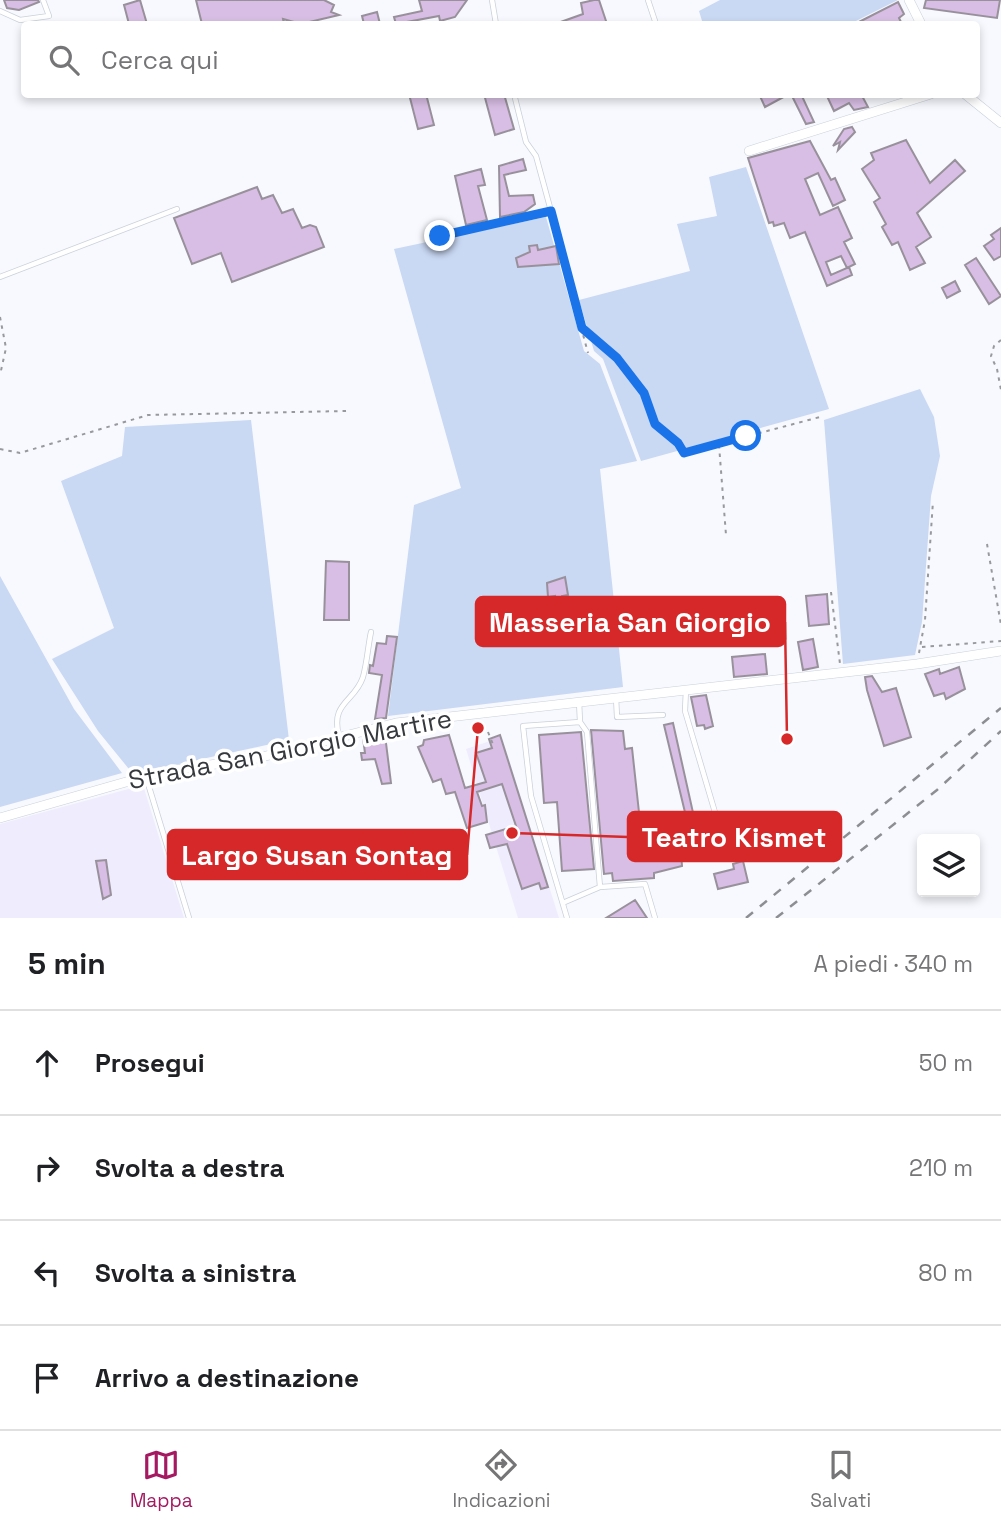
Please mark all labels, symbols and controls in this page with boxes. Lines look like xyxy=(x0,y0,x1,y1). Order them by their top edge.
search box xyxy=(21,21,980,98)
icon: search xyxy=(45,41,83,79)
text: Cerca qui xyxy=(101,43,219,77)
route end xyxy=(424,220,455,251)
route start xyxy=(730,420,761,451)
callout: Masseria San Giorgio xyxy=(476,597,785,646)
text: Masseria San Giorgio xyxy=(489,604,771,640)
street label: Strada San Giorgio Martire xyxy=(125,701,455,797)
callout: Teatro Kismet xyxy=(628,812,841,861)
text: Teatro Kismet xyxy=(642,819,826,855)
callout: Largo Susan Sontag xyxy=(168,830,467,879)
map controls xyxy=(917,834,980,897)
button: layers xyxy=(917,834,980,897)
text: Largo Susan Sontag xyxy=(182,837,452,873)
text: 5 min xyxy=(28,944,106,983)
text: A piedi · 340 m xyxy=(814,949,973,979)
icon: ahead xyxy=(28,1044,66,1082)
text: Prosegui xyxy=(95,1046,205,1080)
text: 50 m xyxy=(919,1048,973,1078)
icon: right xyxy=(28,1149,66,1187)
text: Svolta a destra xyxy=(95,1151,284,1185)
text: 210 m xyxy=(909,1153,973,1183)
icon: left xyxy=(28,1254,66,1292)
text: Svolta a sinistra xyxy=(95,1256,296,1290)
text: 80 m xyxy=(918,1258,973,1288)
icon: arrive xyxy=(28,1359,66,1397)
text: Arrivo a destinazione xyxy=(95,1361,359,1395)
tab: Mappa xyxy=(130,1446,193,1513)
tab: Indicazioni xyxy=(452,1446,550,1513)
tab: Salvati xyxy=(810,1446,871,1513)

